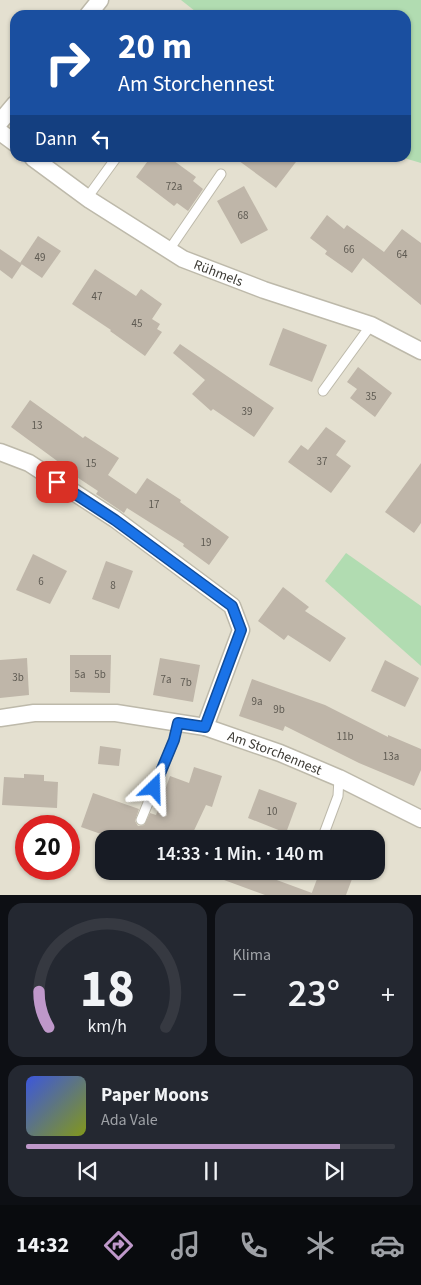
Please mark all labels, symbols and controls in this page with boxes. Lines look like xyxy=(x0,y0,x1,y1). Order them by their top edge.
text: 20 m xyxy=(118,22,192,72)
icon: right xyxy=(35,30,100,95)
text: Am Storchennest xyxy=(118,68,274,100)
icon: left xyxy=(87,125,115,153)
text: Dann xyxy=(35,126,77,153)
house number: 72a xyxy=(166,179,182,194)
house number: 68 xyxy=(238,208,249,223)
house number: 66 xyxy=(344,242,355,257)
house number: 64 xyxy=(397,247,408,262)
house number: 49 xyxy=(35,250,45,265)
street label: Rühmels xyxy=(191,255,246,292)
house number: 47 xyxy=(92,289,102,304)
house number: 45 xyxy=(132,316,142,331)
house number: 35 xyxy=(366,389,376,404)
house number: 39 xyxy=(242,404,252,419)
house number: 13 xyxy=(32,418,42,433)
house number: 37 xyxy=(317,454,327,469)
house number: 15 xyxy=(86,456,96,471)
pin xyxy=(36,461,78,503)
icon: arrive xyxy=(43,468,71,496)
house number: 17 xyxy=(149,497,159,512)
house number: 19 xyxy=(201,535,211,550)
house number: 6 xyxy=(38,574,44,589)
house number: 8 xyxy=(110,578,116,593)
house number: 5a xyxy=(74,667,86,682)
house number: 5b xyxy=(94,667,106,682)
house number: 3b xyxy=(12,670,24,685)
house number: 7a xyxy=(160,672,172,687)
house number: 7b xyxy=(180,675,192,690)
house number: 9a xyxy=(251,694,263,709)
house number: 9b xyxy=(273,702,285,717)
street label: Am Storchennest xyxy=(225,727,325,781)
house number: 11b xyxy=(336,729,354,744)
house number: 13a xyxy=(383,749,399,764)
position arrow xyxy=(127,761,179,813)
house number: 10 xyxy=(267,804,277,819)
speed limit sign: 20 xyxy=(15,815,80,880)
text: 14:33 · 1 Min. · 140 m xyxy=(156,841,324,868)
text: Klima xyxy=(233,944,271,966)
text: 18 xyxy=(80,953,135,1027)
text: 23° xyxy=(288,967,340,1021)
text: − xyxy=(233,975,246,1015)
text: + xyxy=(381,975,395,1015)
text: km/h xyxy=(87,1014,127,1039)
text: Paper Moons xyxy=(101,1082,209,1109)
text: Ada Vale xyxy=(101,1109,158,1131)
icon: previous xyxy=(74,1157,102,1185)
icon: pause xyxy=(197,1157,225,1185)
icon: next xyxy=(320,1157,348,1185)
icon: directions xyxy=(101,1228,136,1263)
icon: music xyxy=(168,1228,203,1263)
icon: phone xyxy=(236,1228,271,1263)
icon: climate xyxy=(303,1228,338,1263)
icon: car xyxy=(370,1228,405,1263)
text: 14:32 xyxy=(16,1229,69,1261)

